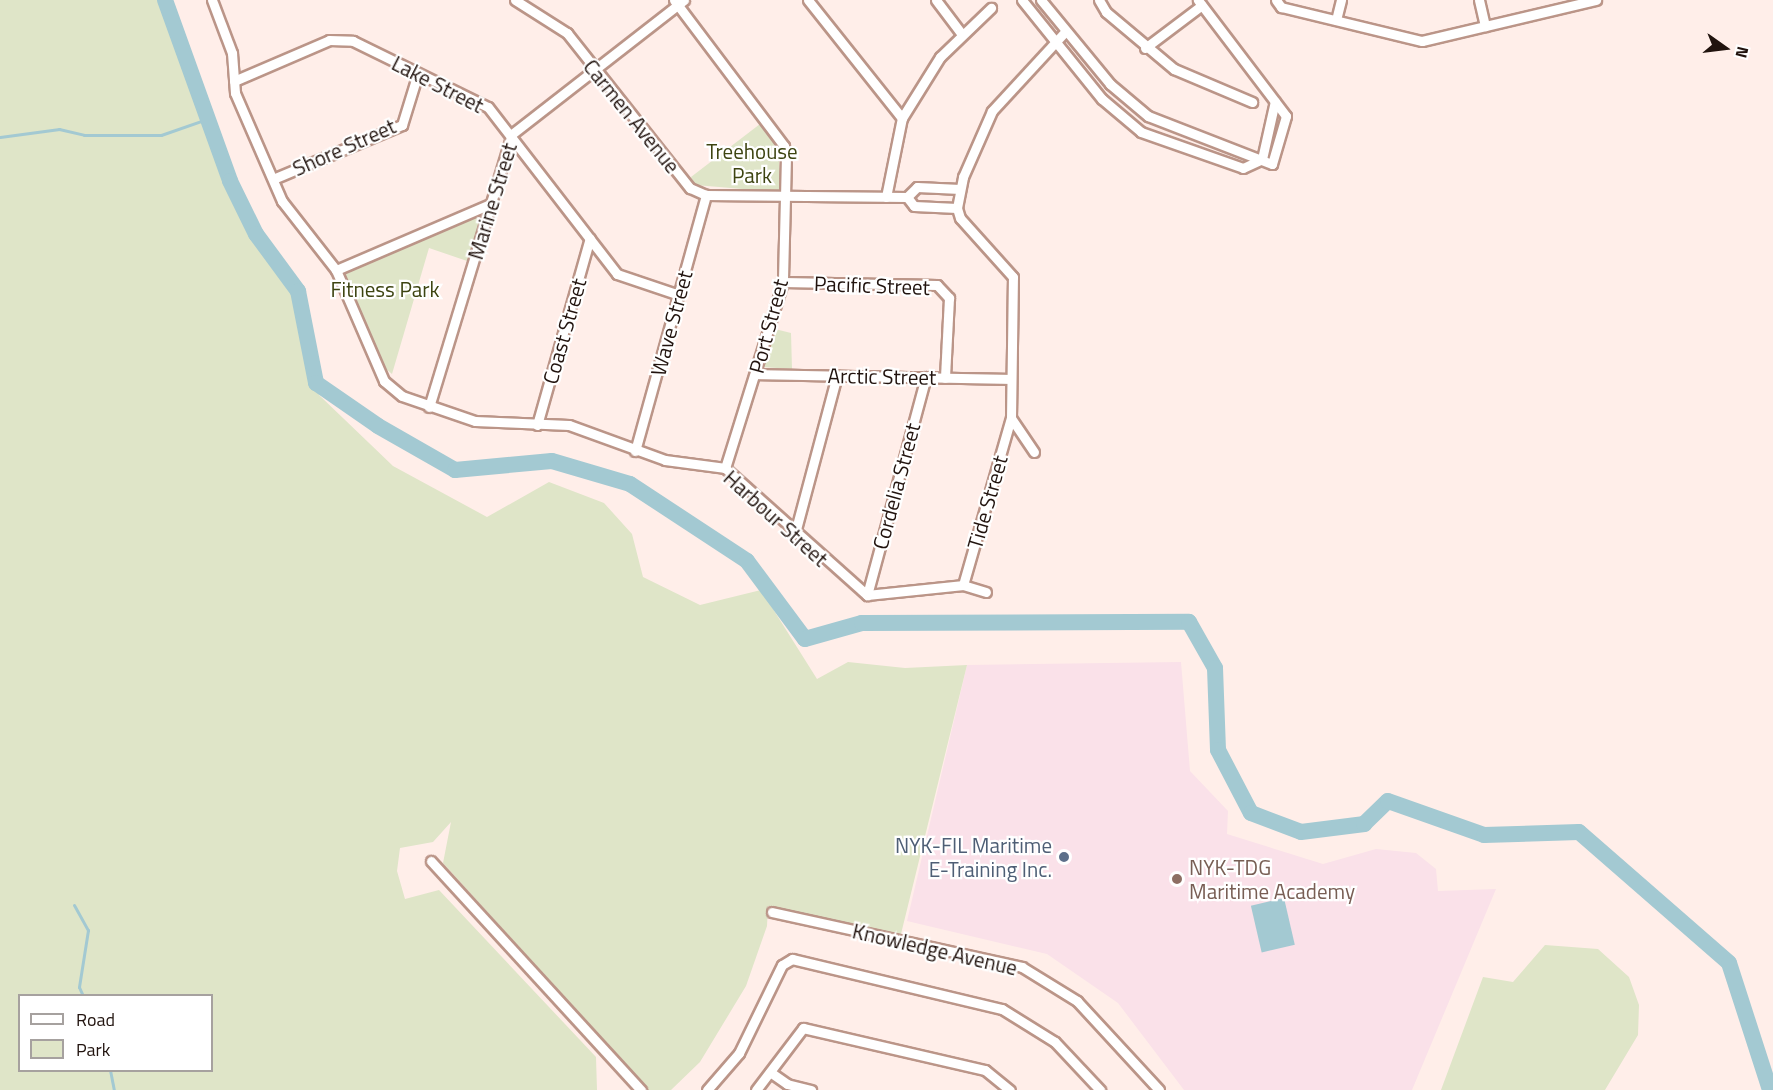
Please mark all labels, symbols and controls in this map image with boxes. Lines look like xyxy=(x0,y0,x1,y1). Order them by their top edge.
north arrow xyxy=(1695,18,1755,78)
text: N xyxy=(1729,44,1755,61)
street label: Lake Street xyxy=(388,50,488,118)
street label: Carmen Avenue xyxy=(578,54,686,178)
street label: Shore Street xyxy=(289,113,399,181)
park label: Treehouse Park xyxy=(706,138,798,188)
street label: Marine Street xyxy=(462,140,522,262)
street label: Wave Street xyxy=(645,268,697,378)
street label: Pacific Street xyxy=(814,270,930,300)
street label: Coast Street xyxy=(537,275,591,387)
park label: Fitness Park xyxy=(330,276,440,302)
street label: Port Street xyxy=(743,276,793,376)
street label: Arctic Street xyxy=(827,362,937,390)
street label: Cordelia Street xyxy=(867,420,925,552)
street label: Tide Street xyxy=(962,452,1012,552)
street label: Harbour Street xyxy=(719,465,833,571)
place label: NYK-FIL Maritime E-Training Inc. xyxy=(895,832,1052,882)
marker: NYK-FIL Maritime E-Training Inc. xyxy=(1057,850,1071,864)
place label: NYK-TDG Maritime Academy xyxy=(1189,854,1355,904)
marker: NYK-TDG Maritime Academy xyxy=(1170,872,1184,886)
street label: Knowledge Avenue xyxy=(850,918,1020,980)
legend xyxy=(18,994,213,1072)
text: Road xyxy=(76,1006,115,1033)
text: Park xyxy=(76,1036,110,1063)

